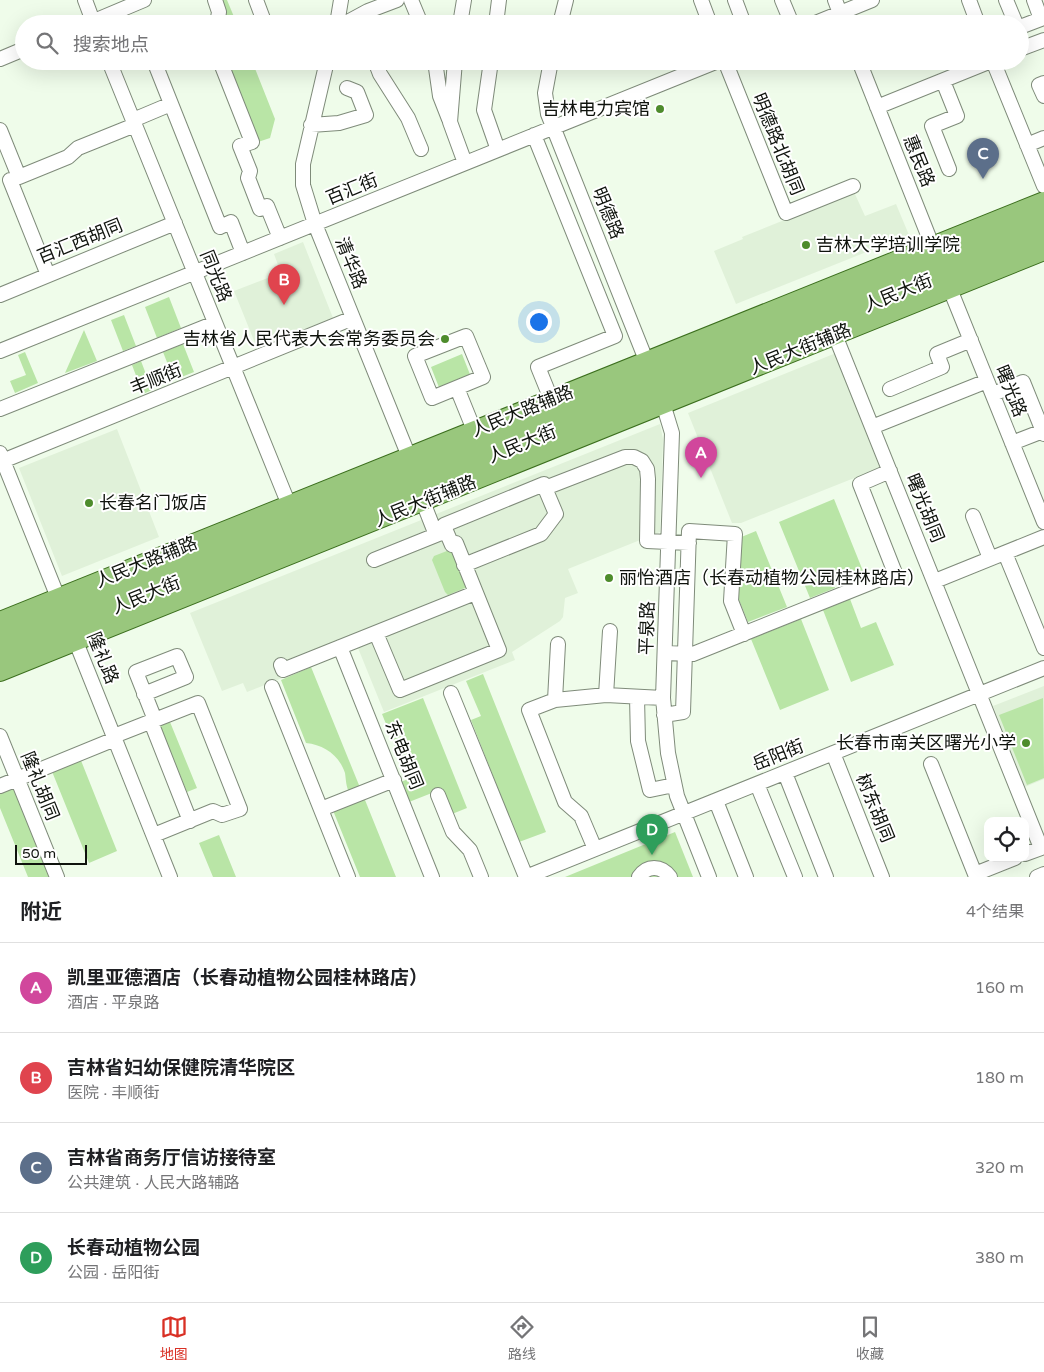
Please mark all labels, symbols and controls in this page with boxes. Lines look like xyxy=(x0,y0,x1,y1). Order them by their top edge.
search box xyxy=(15,15,1029,70)
icon: search xyxy=(33,29,61,57)
text: 搜索地点 xyxy=(73,34,149,56)
street label: 明德路北胡同 xyxy=(748,90,808,198)
place label: 吉林电力宾馆 xyxy=(542,98,650,120)
marker: 吉林电力宾馆 xyxy=(654,103,666,115)
street label: 惠民路 xyxy=(899,132,939,190)
pin: C xyxy=(967,138,999,179)
street label: 百汇街 xyxy=(323,169,381,209)
street label: 明德路 xyxy=(588,184,628,242)
street label: 百汇西胡同 xyxy=(34,214,126,268)
street label: 清华路 xyxy=(331,234,371,292)
place label: 吉林大学培训学院 xyxy=(816,234,960,256)
marker: 吉林大学培训学院 xyxy=(800,239,812,251)
street label: 同光路 xyxy=(196,247,236,305)
pin: B xyxy=(268,264,300,305)
street label: 人民大街 xyxy=(861,269,935,317)
your location xyxy=(526,309,552,335)
street label: 人民大街辅路 xyxy=(746,319,854,379)
place label: 吉林省人民代表大会常务委员会 xyxy=(183,328,435,350)
marker: 吉林省人民代表大会常务委员会 xyxy=(439,333,451,345)
street label: 丰顺街 xyxy=(127,359,185,399)
street label: 曙光路 xyxy=(991,362,1031,420)
street label: 人民大路辅路 xyxy=(468,381,576,441)
street label: 人民大街 xyxy=(485,420,559,468)
pin: A xyxy=(685,437,717,478)
street label: 人民大街辅路 xyxy=(371,471,479,531)
street label: 曙光胡同 xyxy=(901,471,949,545)
place label: 长春名门饭店 xyxy=(99,492,207,514)
marker: 长春名门饭店 xyxy=(83,497,95,509)
street label: 人民大路辅路 xyxy=(92,532,200,592)
place label: 丽怡酒店（长春动植物公园桂林路店） xyxy=(619,567,925,589)
street label: 人民大街 xyxy=(109,571,183,619)
marker: 丽怡酒店（长春动植物公园桂林路店） xyxy=(603,572,615,584)
street label: 平泉路 xyxy=(635,601,659,655)
street label: 隆礼路 xyxy=(83,629,123,687)
street label: 东电胡同 xyxy=(380,718,428,792)
place label: 长春市南关区曙光小学 xyxy=(836,732,1016,754)
street label: 岳阳街 xyxy=(749,735,807,775)
marker: 长春市南关区曙光小学 xyxy=(1020,737,1032,749)
street label: 隆礼胡同 xyxy=(16,749,64,823)
street label: 树东胡同 xyxy=(851,771,899,845)
pin: D xyxy=(636,814,668,855)
map controls xyxy=(984,817,1029,862)
button: locate xyxy=(984,817,1029,862)
scale bar xyxy=(15,842,88,865)
text: 50 m xyxy=(22,845,56,862)
text: 附近 xyxy=(20,900,62,925)
text: 4个结果 xyxy=(966,902,1024,922)
text: 凯里亚德酒店（长春动植物公园桂林路店） xyxy=(67,967,428,989)
text: A xyxy=(30,978,42,998)
text: 160 m xyxy=(975,978,1024,998)
text: 酒店 · 平泉路 xyxy=(67,993,159,1013)
text: 吉林省妇幼保健院清华院区 xyxy=(67,1057,295,1079)
text: B xyxy=(30,1068,42,1088)
text: 180 m xyxy=(975,1068,1024,1088)
text: 医院 · 丰顺街 xyxy=(67,1083,159,1103)
text: 吉林省商务厅信访接待室 xyxy=(67,1147,276,1169)
text: C xyxy=(30,1158,42,1178)
text: 320 m xyxy=(975,1158,1024,1178)
text: 公共建筑 · 人民大路辅路 xyxy=(67,1173,239,1193)
text: 长春动植物公园 xyxy=(67,1237,200,1259)
text: D xyxy=(30,1248,42,1268)
text: 380 m xyxy=(975,1248,1024,1268)
text: 公园 · 岳阳街 xyxy=(67,1263,159,1283)
tab: 地图 xyxy=(160,1313,188,1363)
tab: 路线 xyxy=(508,1313,536,1363)
tab: 收藏 xyxy=(856,1313,884,1363)

